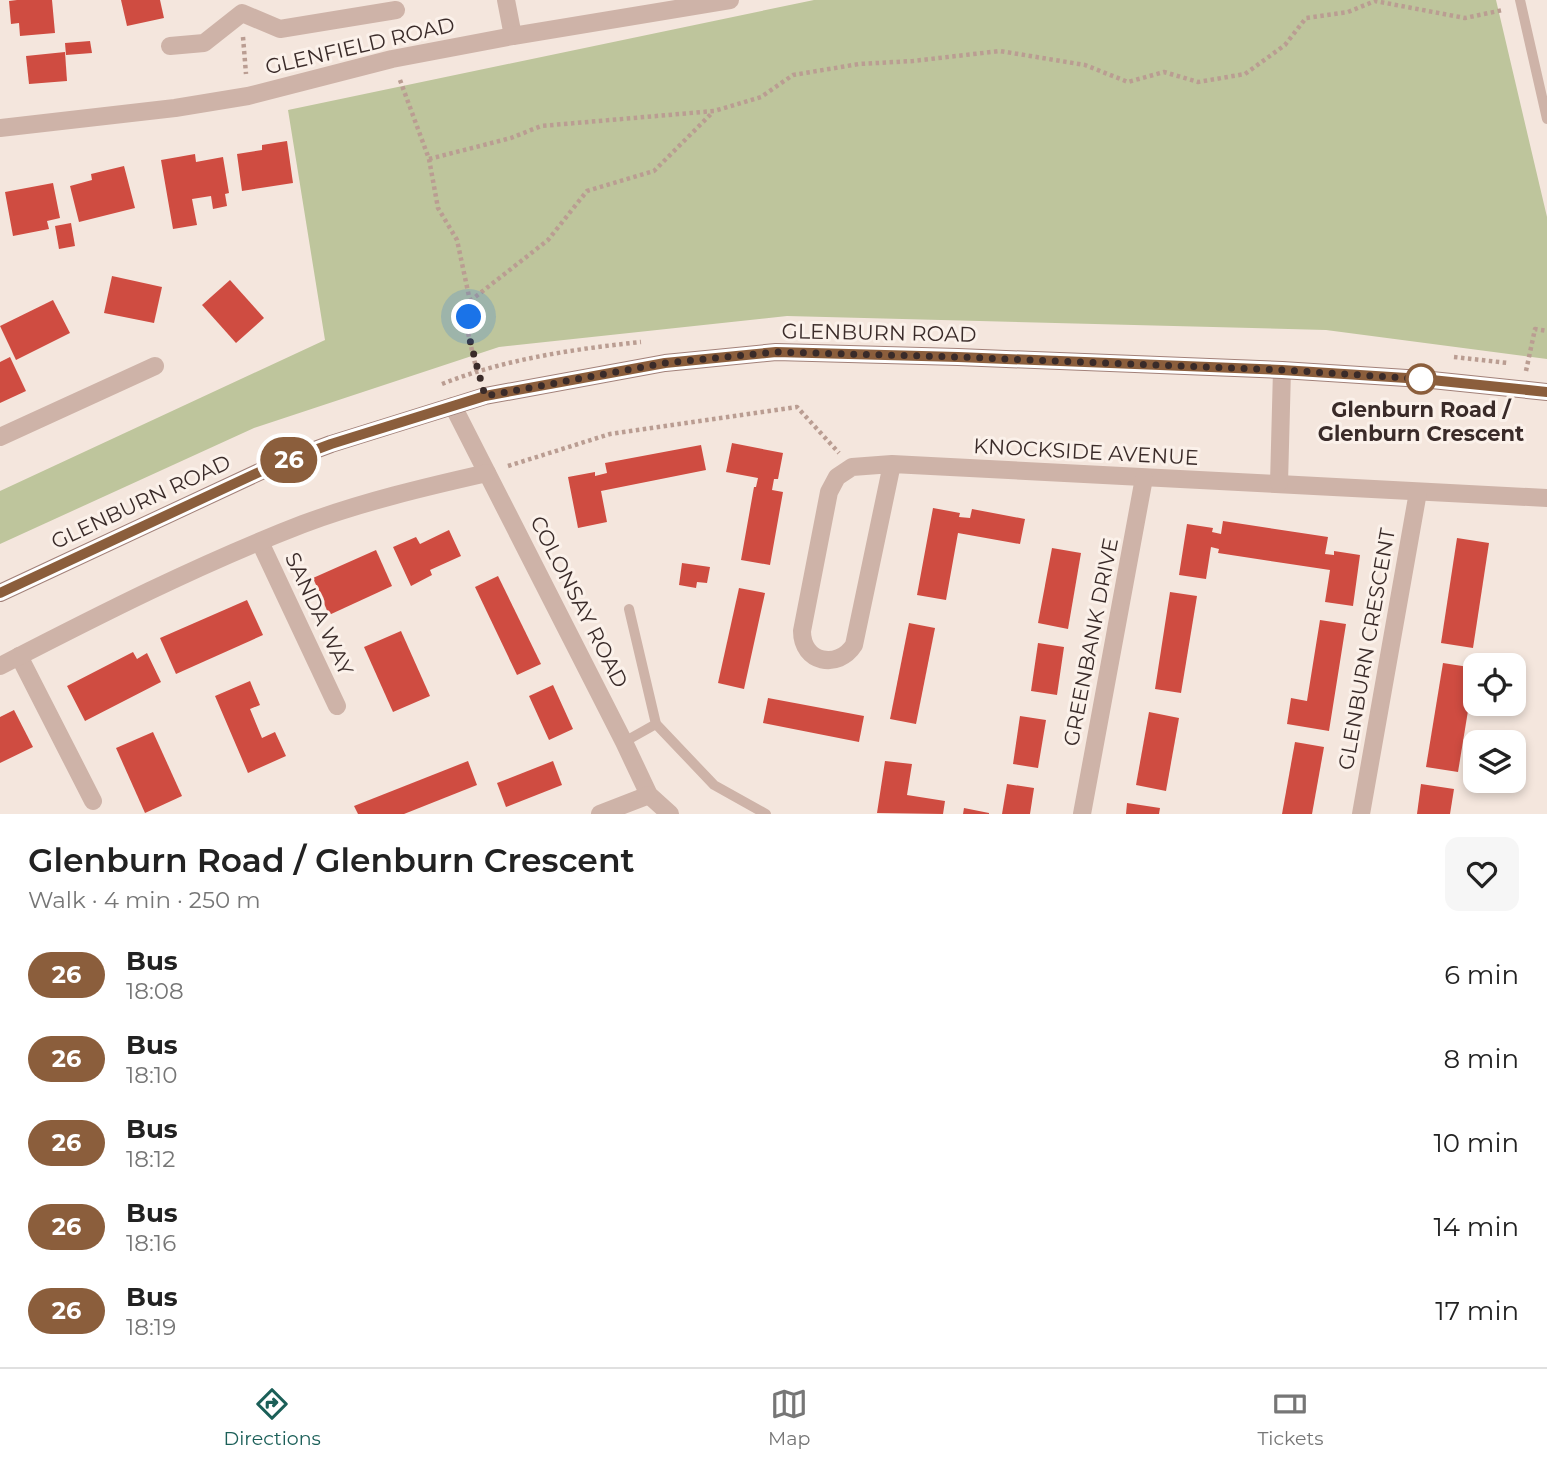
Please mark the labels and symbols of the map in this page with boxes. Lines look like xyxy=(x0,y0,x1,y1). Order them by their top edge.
street label: GLENFIELD ROAD xyxy=(263,12,457,79)
your location xyxy=(451,299,486,334)
street label: GLENBURN ROAD xyxy=(781,318,977,347)
marker: Glenburn Road / Glenburn Crescent xyxy=(1406,364,1436,394)
place label: Glenburn Road / Glenburn Crescent xyxy=(1318,397,1524,446)
street label: KNOCKSIDE AVENUE xyxy=(973,433,1199,470)
line badge: 26 xyxy=(258,437,320,483)
street label: GLENBURN ROAD xyxy=(47,449,234,554)
street label: COLONSAY ROAD xyxy=(525,512,634,692)
street label: GLENBURN CRESCENT xyxy=(1333,526,1400,772)
street label: GREENBANK DRIVE xyxy=(1058,536,1123,748)
street label: SANDA WAY xyxy=(280,548,359,680)

